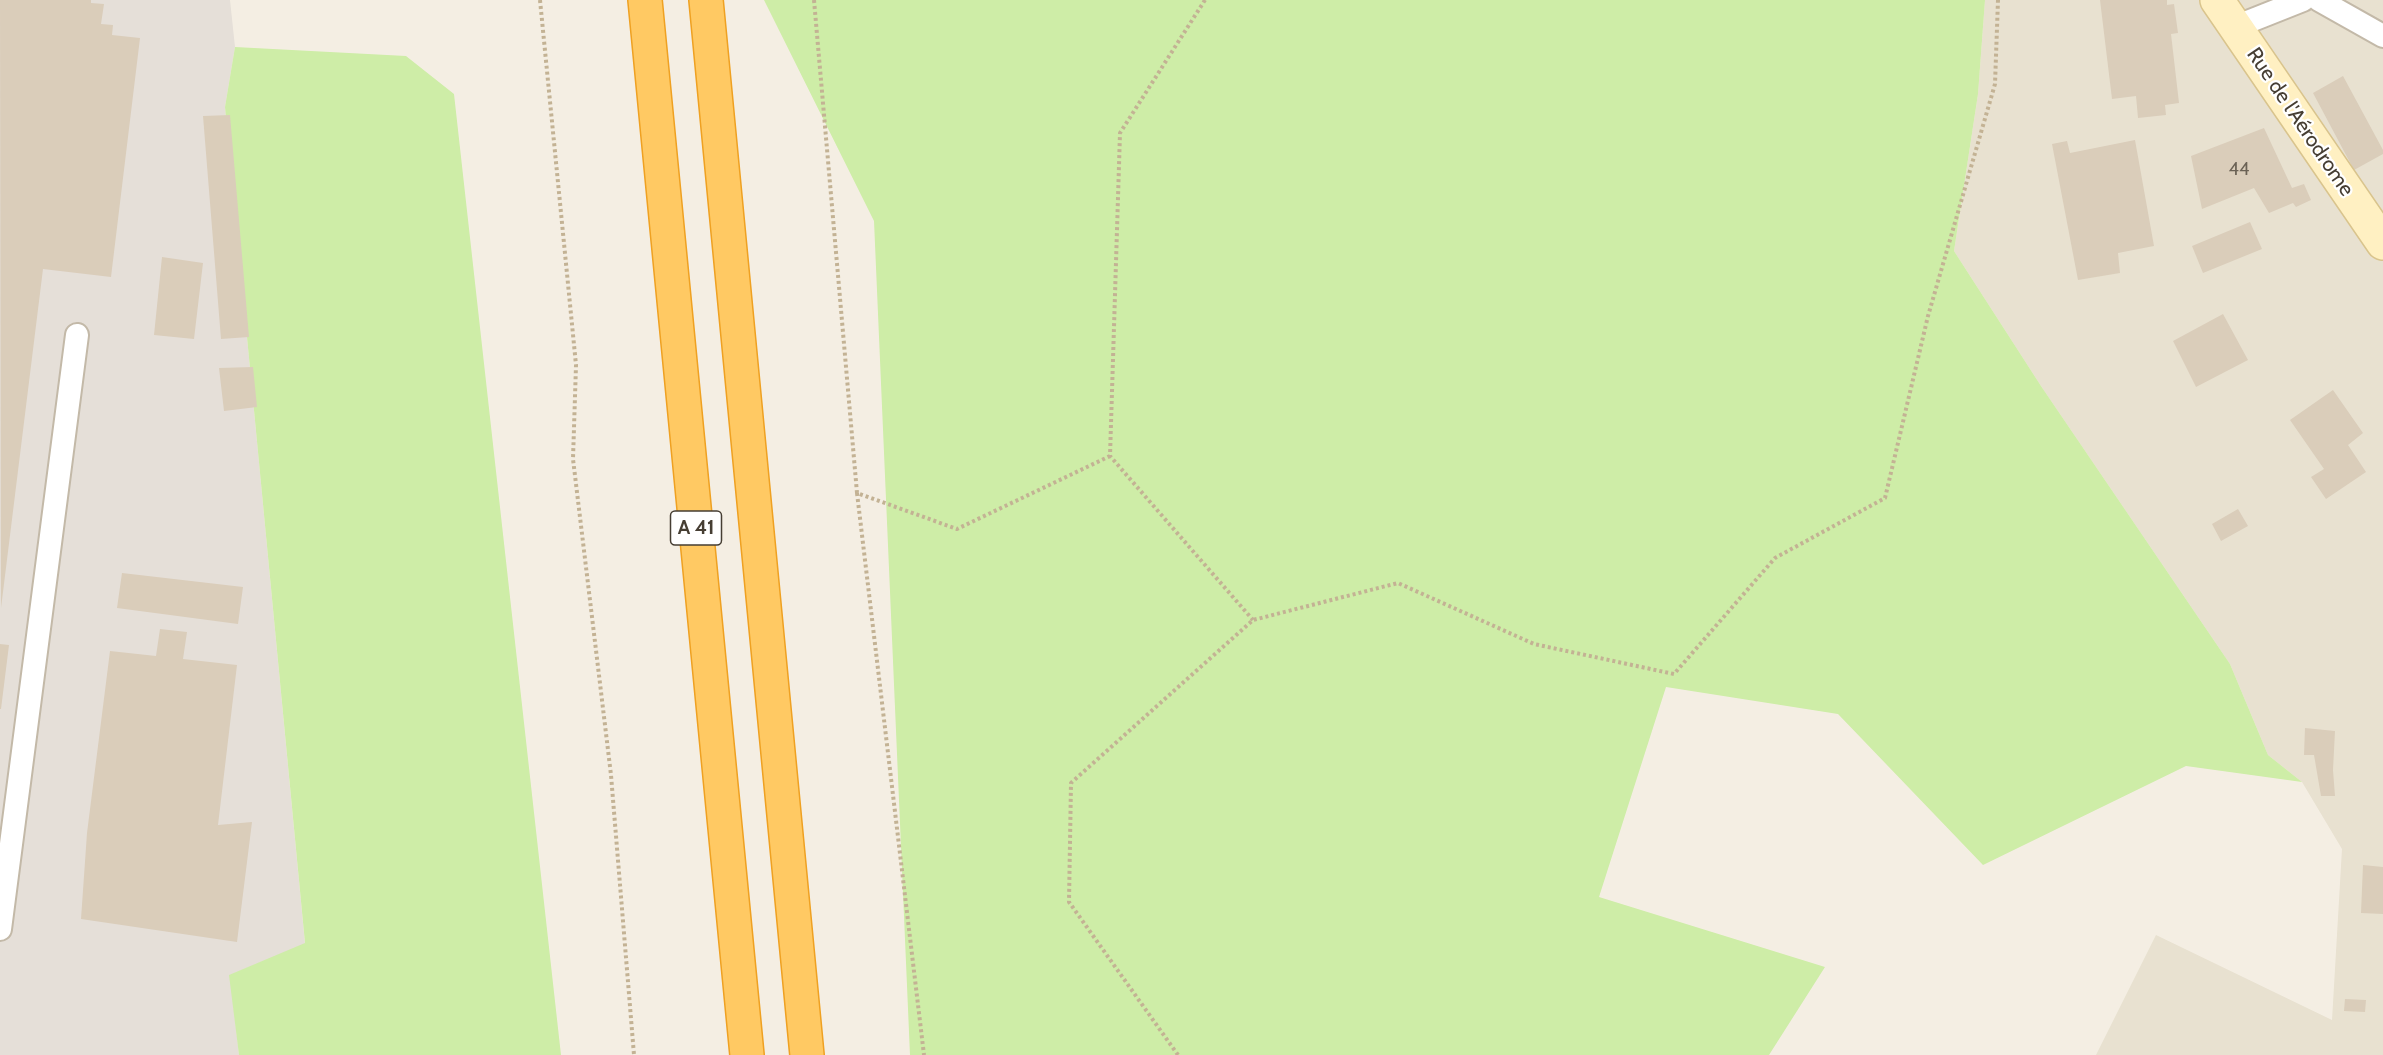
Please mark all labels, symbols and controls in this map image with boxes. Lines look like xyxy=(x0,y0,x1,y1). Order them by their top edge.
street label: Rue de l'Aérodrome xyxy=(2241,43,2359,201)
house number: 44 xyxy=(2229,159,2249,181)
road number: A 41 xyxy=(670,511,722,545)

